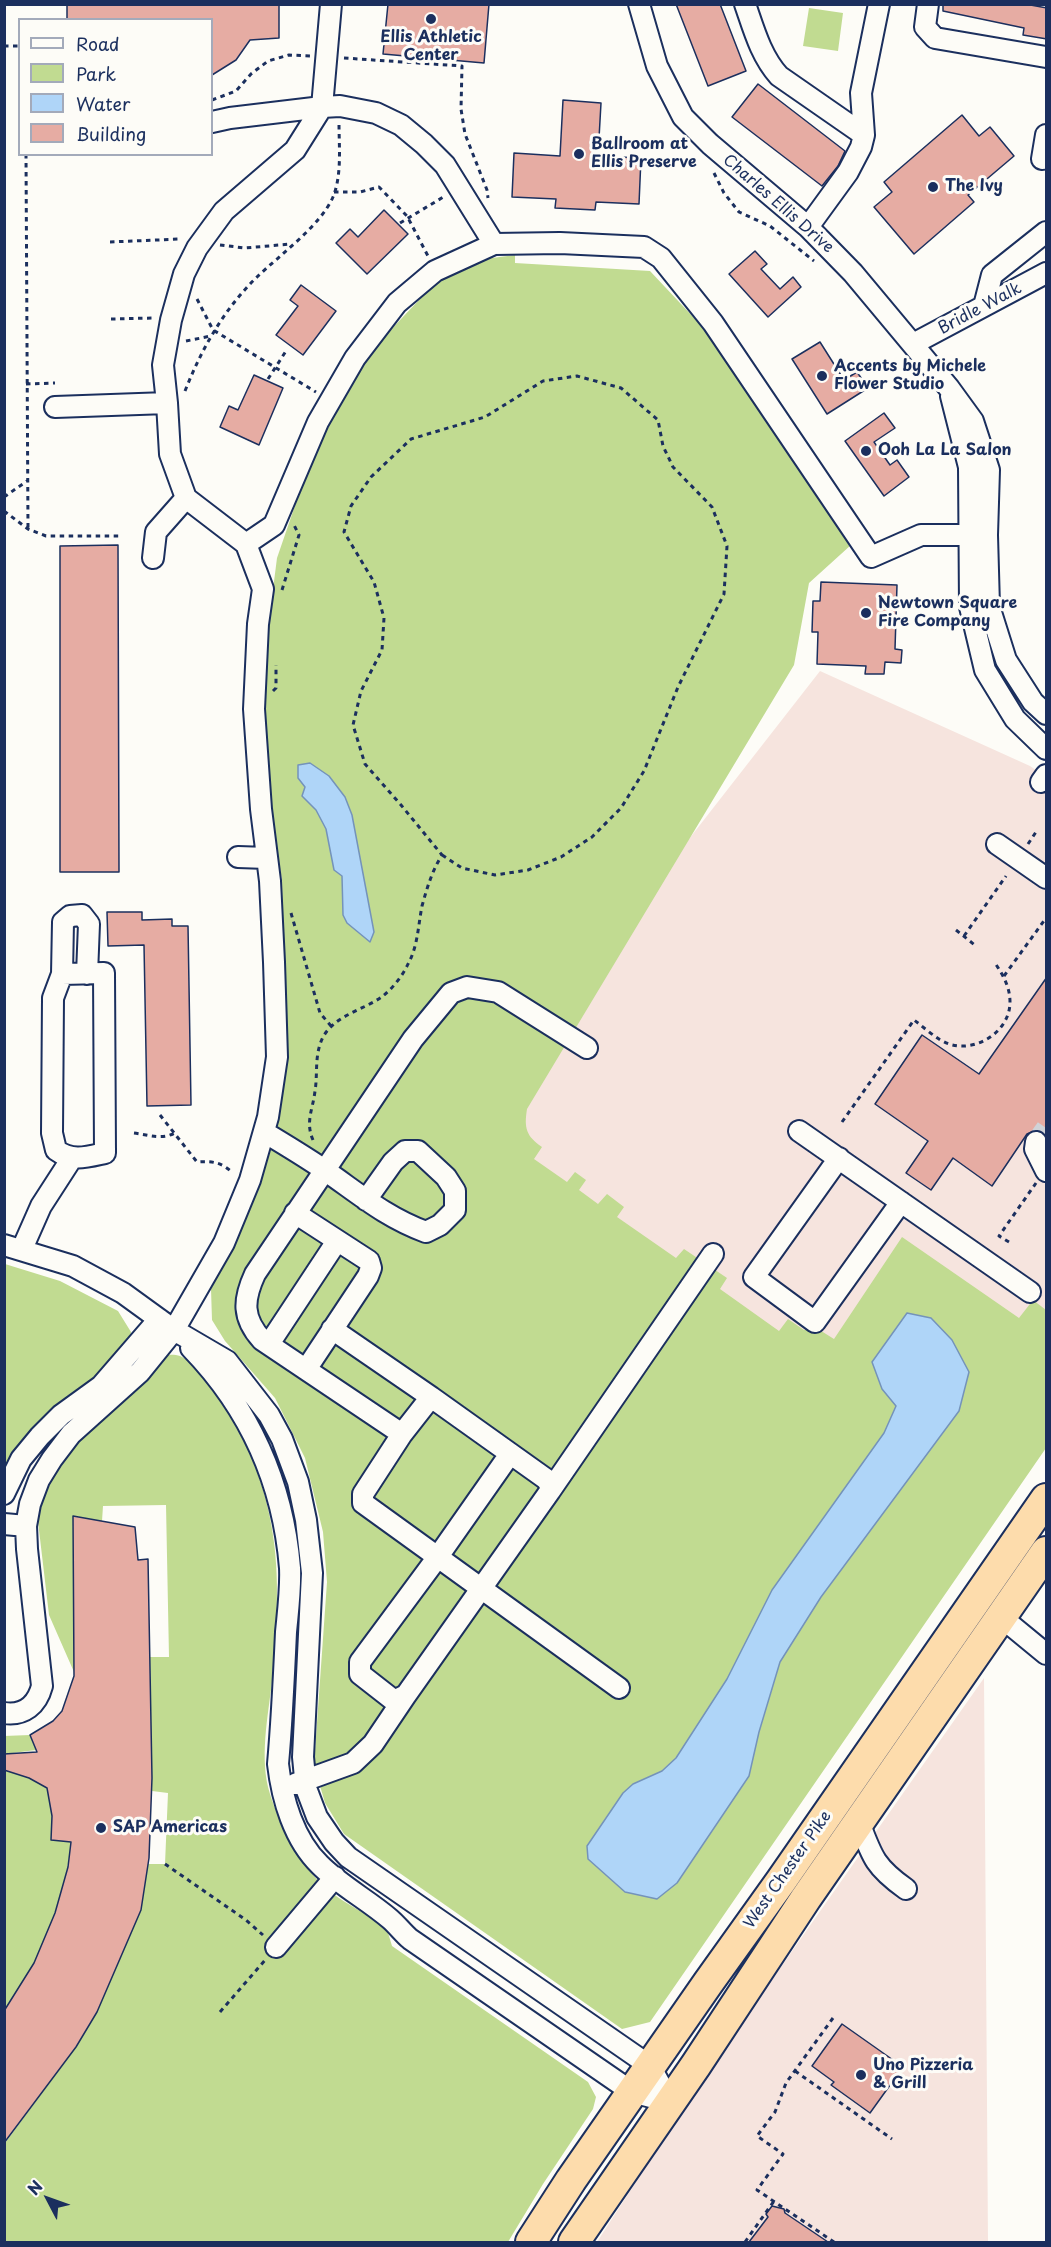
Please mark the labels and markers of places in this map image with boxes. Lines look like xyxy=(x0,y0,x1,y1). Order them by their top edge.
marker: Ellis Athletic Center xyxy=(424,12,438,26)
place label: Ellis Athletic Center xyxy=(380,28,482,66)
place label: Ballroom at Ellis Preserve xyxy=(591,135,697,173)
marker: Ballroom at Ellis Preserve xyxy=(572,147,586,161)
place label: The Ivy xyxy=(945,177,1003,197)
marker: The Ivy xyxy=(926,180,940,194)
place label: Accents by Michele Flower Studio xyxy=(834,357,986,395)
marker: Accents by Michele Flower Studio xyxy=(815,369,829,383)
place label: Ooh La La Salon xyxy=(878,441,1012,461)
marker: Ooh La La Salon xyxy=(859,444,873,458)
place label: Newtown Square Fire Company xyxy=(878,594,1017,632)
marker: Newtown Square Fire Company xyxy=(859,606,873,620)
place label: SAP Americas xyxy=(113,1818,227,1838)
marker: SAP Americas xyxy=(94,1821,108,1835)
place label: Uno Pizzeria & Grill xyxy=(873,2056,973,2094)
marker: Uno Pizzeria & Grill xyxy=(854,2068,868,2082)

